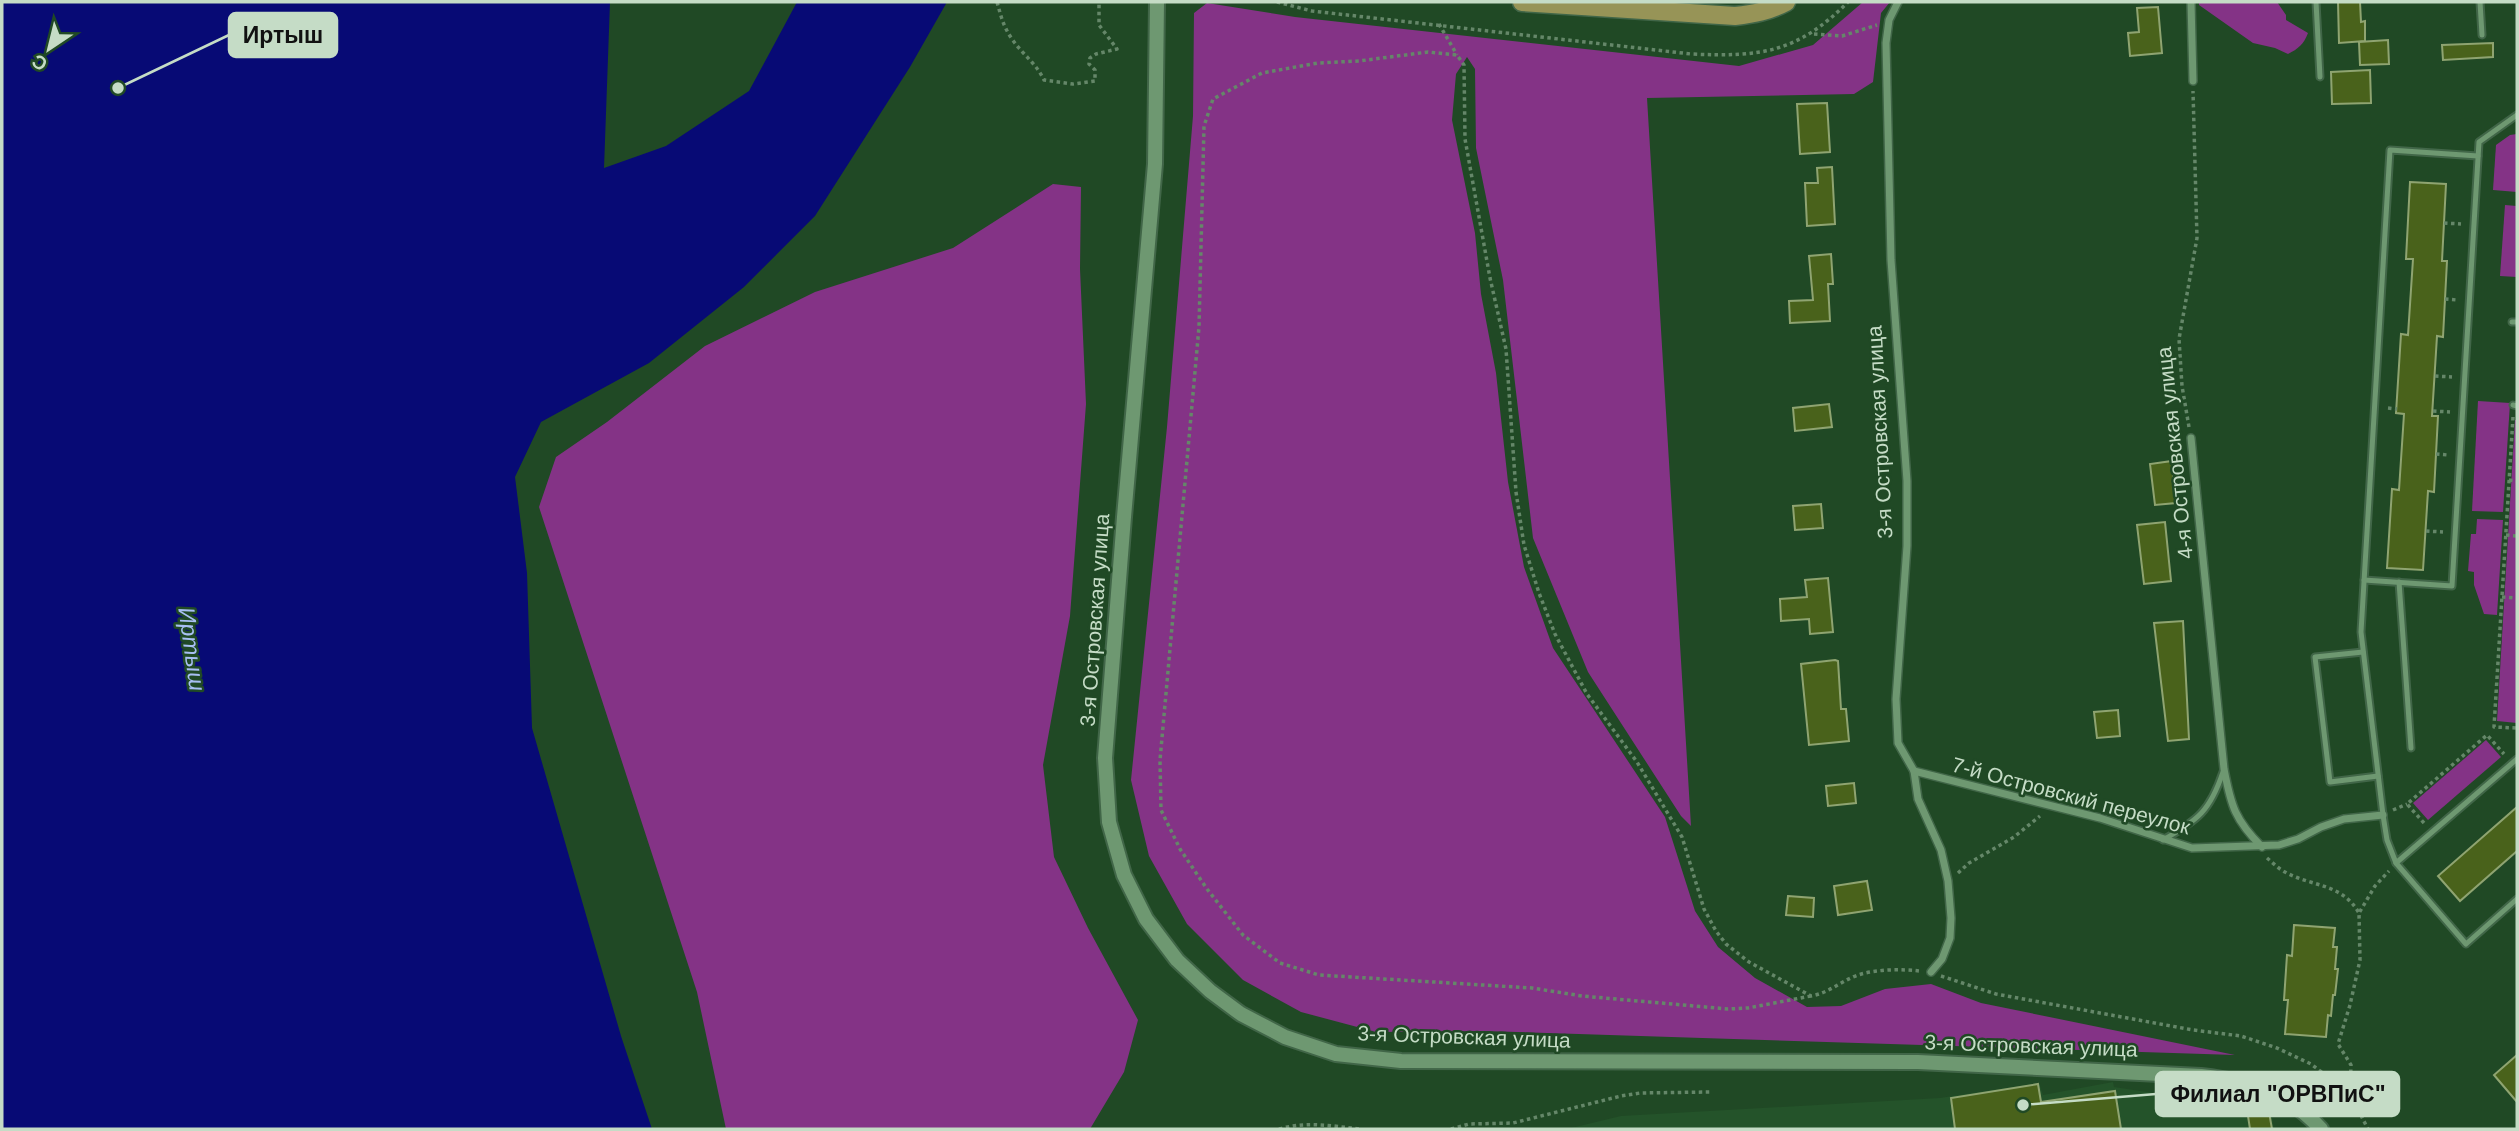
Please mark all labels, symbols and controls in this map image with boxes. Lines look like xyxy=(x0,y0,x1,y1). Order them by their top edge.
callout: Иртыш xyxy=(229,13,337,57)
north arrow xyxy=(14,14,84,84)
text: Иртыш xyxy=(243,22,323,48)
text: С xyxy=(28,50,51,75)
street label: 3-я Островская улица xyxy=(1862,325,1897,539)
street label: 4-я Островская улица xyxy=(2152,345,2197,560)
street label: 3-я Островская улица xyxy=(1076,512,1113,727)
water label: Иртыш xyxy=(173,605,211,693)
street label: 7-й Островский переулок xyxy=(1950,753,2193,839)
street label: 3-я Островская улица xyxy=(1357,1021,1571,1052)
street label: 3-я Островская улица xyxy=(1924,1030,2138,1061)
callout: Филиал "ОРВПиС" xyxy=(2156,1072,2399,1116)
text: Филиал "ОРВПиС" xyxy=(2170,1081,2386,1107)

